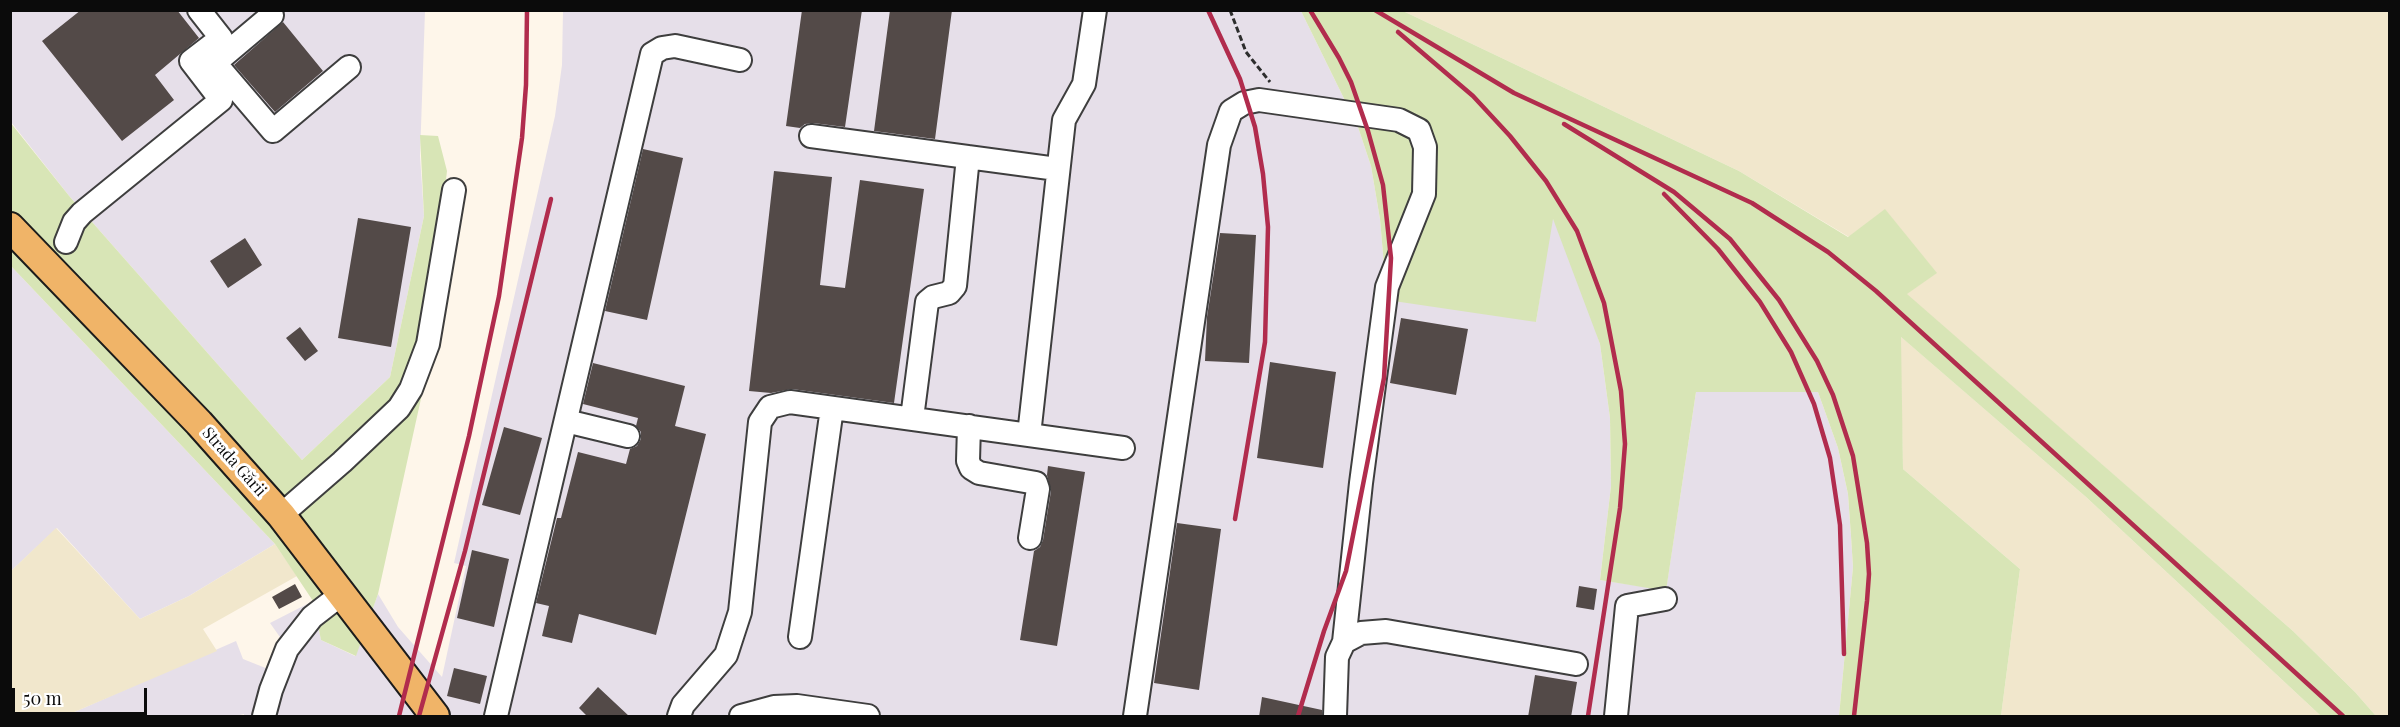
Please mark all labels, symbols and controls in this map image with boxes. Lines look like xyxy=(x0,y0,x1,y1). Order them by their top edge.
street label: Strada Gării xyxy=(198,424,270,500)
scale bar xyxy=(15,676,150,714)
text: 50 m xyxy=(23,686,62,710)

